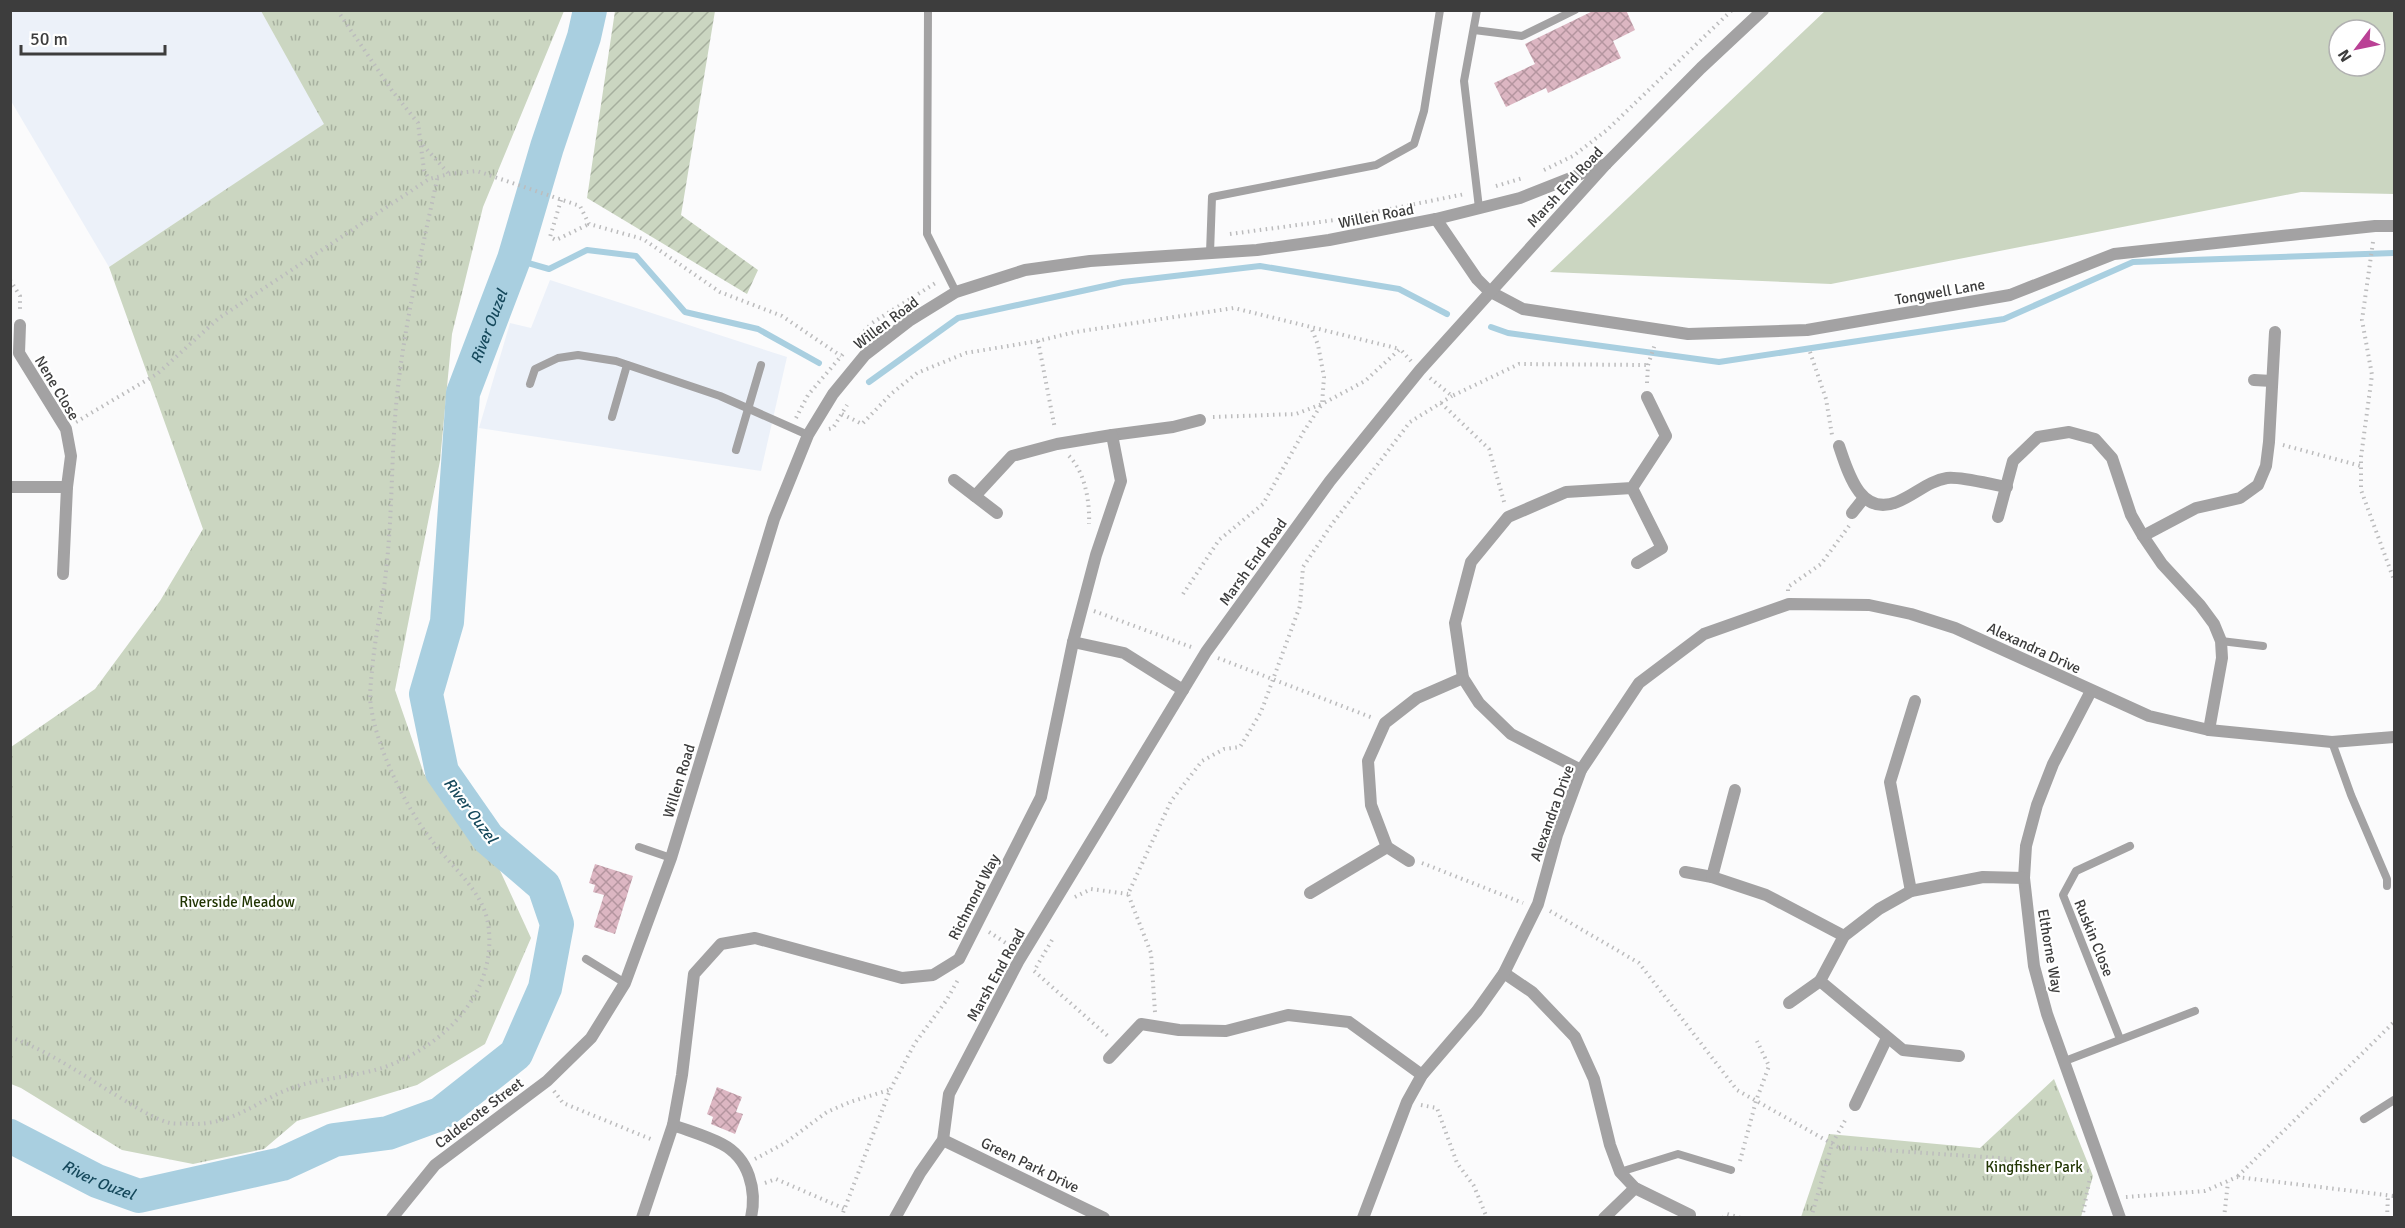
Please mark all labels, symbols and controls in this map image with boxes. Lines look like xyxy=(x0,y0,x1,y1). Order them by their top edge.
scale bar xyxy=(21,18,165,56)
north arrow xyxy=(2327,18,2387,78)
text: 50 m xyxy=(30,28,68,50)
text: N xyxy=(2334,45,2357,65)
street label: Marsh End Road xyxy=(1523,143,1607,231)
street label: Willen Road xyxy=(1337,200,1415,232)
street label: Tongwell Lane xyxy=(1894,275,1986,309)
water label: River Ouzel xyxy=(466,286,513,366)
street label: Willen Road xyxy=(850,293,922,353)
street label: Nene Close xyxy=(31,353,83,423)
street label: Marsh End Road xyxy=(1215,515,1291,609)
street label: Alexandra Drive xyxy=(1984,618,2084,678)
street label: Willen Road xyxy=(659,742,699,820)
street label: Alexandra Drive xyxy=(1526,762,1578,864)
water label: River Ouzel xyxy=(439,774,502,848)
street label: Richmond Way xyxy=(945,851,1003,943)
park label: Riverside Meadow xyxy=(179,893,295,911)
street label: Ruskin Close xyxy=(2070,897,2118,979)
street label: Elthorne Way xyxy=(2034,908,2066,994)
street label: Marsh End Road xyxy=(963,925,1029,1025)
street label: Caldecote Street xyxy=(431,1074,527,1152)
street label: Green Park Drive xyxy=(978,1133,1082,1197)
water label: River Ouzel xyxy=(59,1156,139,1205)
park label: Kingfisher Park xyxy=(1985,1158,2083,1176)

